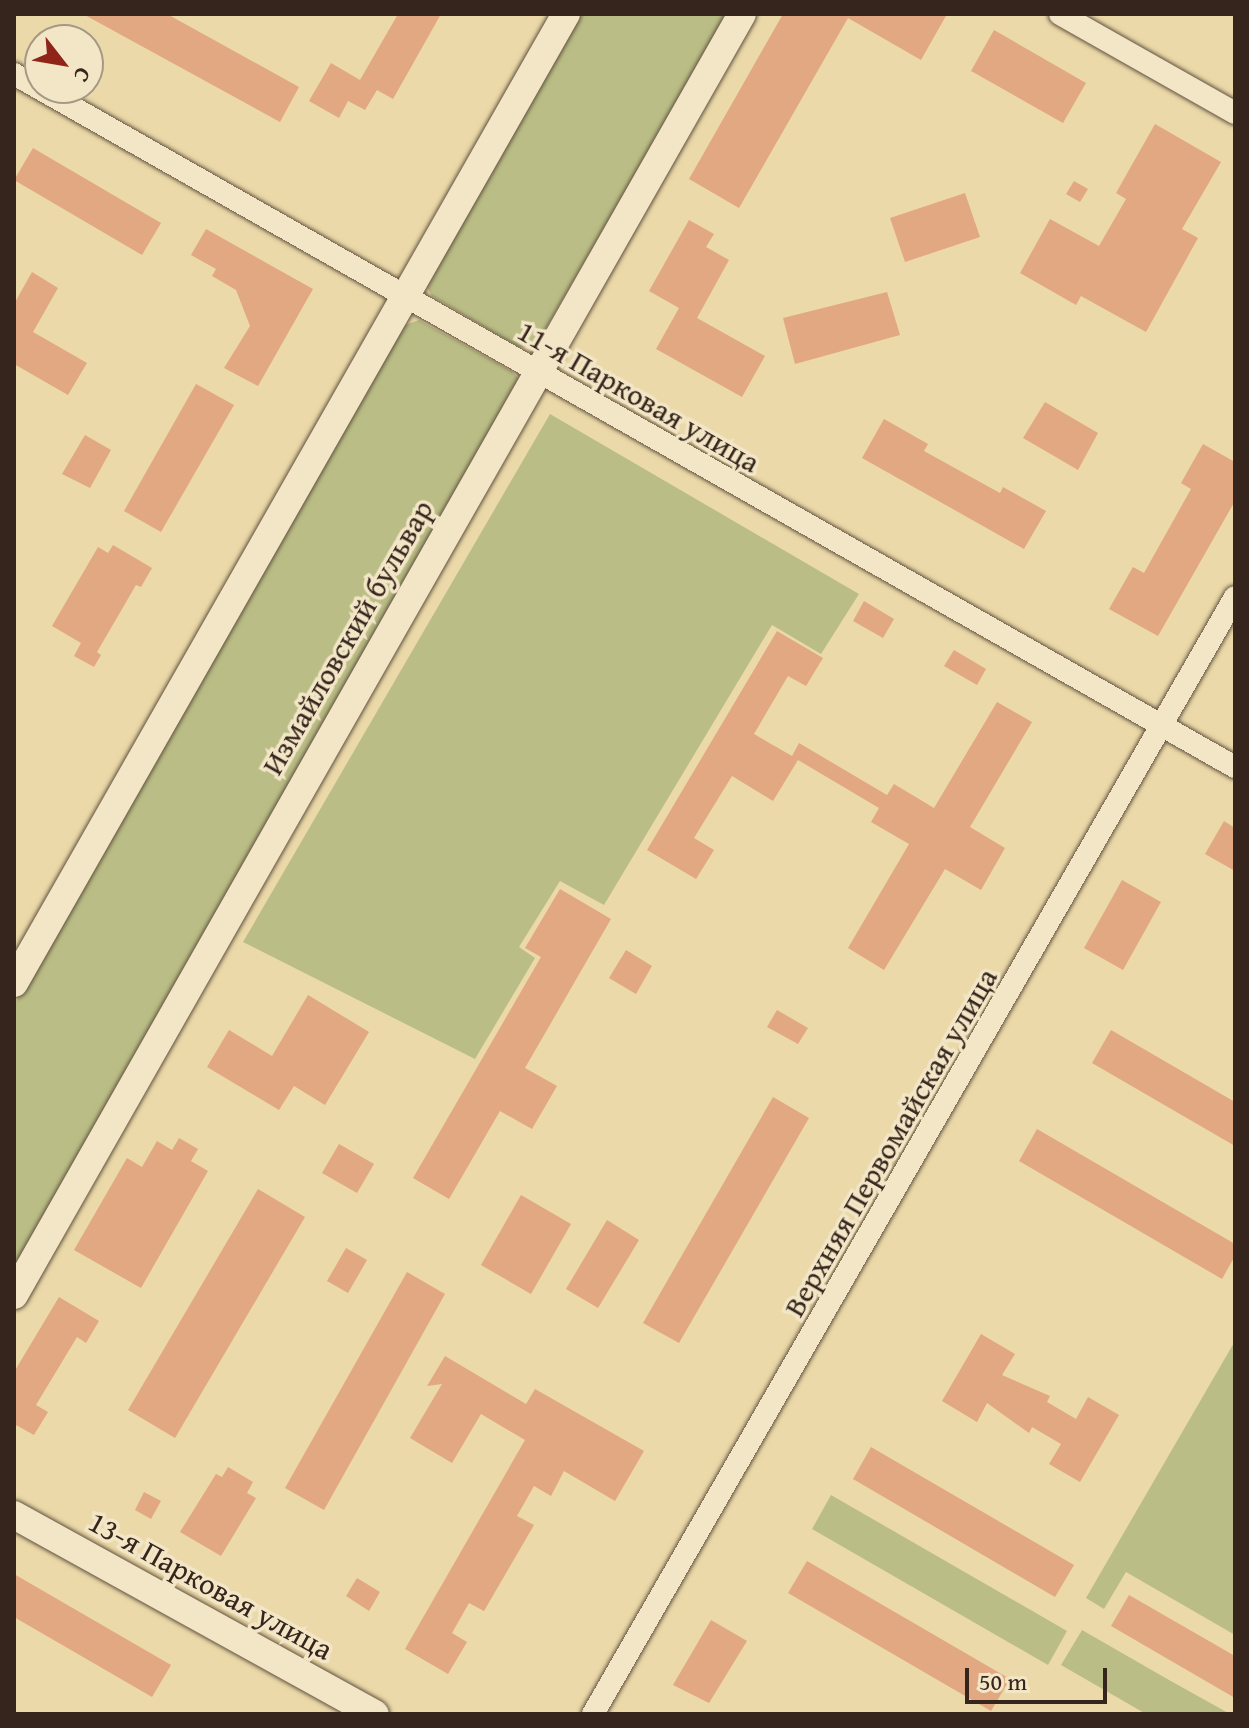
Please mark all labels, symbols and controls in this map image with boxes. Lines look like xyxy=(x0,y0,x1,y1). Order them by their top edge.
north arrow xyxy=(24,24,104,104)
text: С xyxy=(66,62,100,89)
street label: 11-я Парковая улица xyxy=(512,312,766,480)
street label: Измайловский бульвар xyxy=(254,493,440,781)
street label: Верхняя Первомайская улица xyxy=(775,961,1005,1323)
street label: 13-я Парковая улица xyxy=(83,1503,339,1667)
scale bar xyxy=(969,1652,1111,1702)
text: 50 m xyxy=(979,1664,1027,1699)

